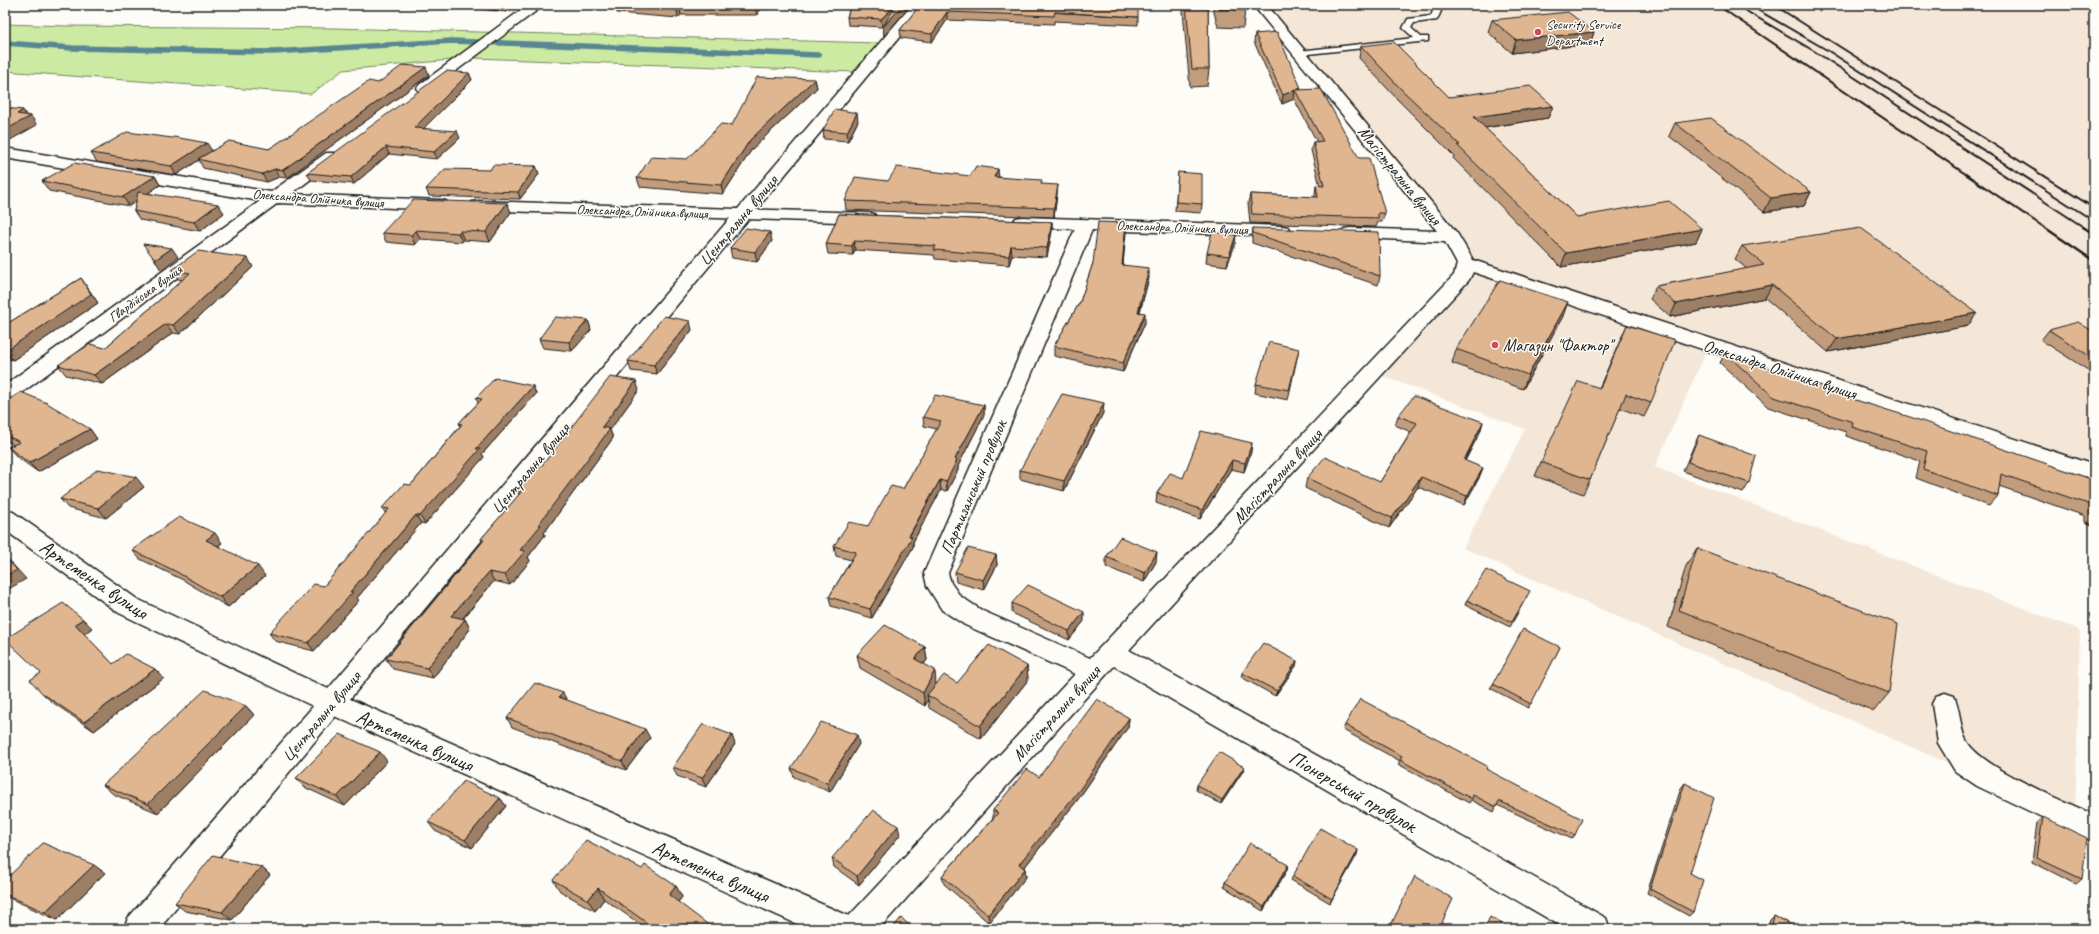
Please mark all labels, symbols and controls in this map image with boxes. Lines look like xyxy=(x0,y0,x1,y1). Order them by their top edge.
place label: Security Service Department xyxy=(1546,16,1622,49)
marker: Security Service Department xyxy=(1533,27,1543,37)
street label: Магістральна вулиця xyxy=(1353,122,1447,230)
street label: Центральна вулиця xyxy=(694,170,783,270)
street label: Олександра Олійника вулиця xyxy=(252,185,386,212)
street label: Олександра Олійника вулиця xyxy=(576,201,710,222)
street label: Олександра Олійника вулиця xyxy=(1116,217,1250,238)
street label: Гвардійська вулиця xyxy=(105,260,186,326)
place label: Магазин "Фактор" xyxy=(1503,335,1616,357)
street label: Олександра Олійника вулиця xyxy=(1701,335,1861,405)
marker: Магазин "Фактор" xyxy=(1490,340,1500,350)
street label: Партизанський провулок xyxy=(936,415,1012,558)
street label: Центральна вулиця xyxy=(486,418,575,518)
street label: Магістральна вулиця xyxy=(1228,424,1328,528)
street label: Артеменка вулиця xyxy=(35,534,154,626)
street label: Магістральна вулиця xyxy=(1008,660,1106,765)
street label: Центральна вулиця xyxy=(277,666,366,766)
street label: Артеменка вулиця xyxy=(353,704,479,778)
street label: Піонерський провулок xyxy=(1284,745,1423,839)
street label: Артеменка вулиця xyxy=(649,835,775,909)

